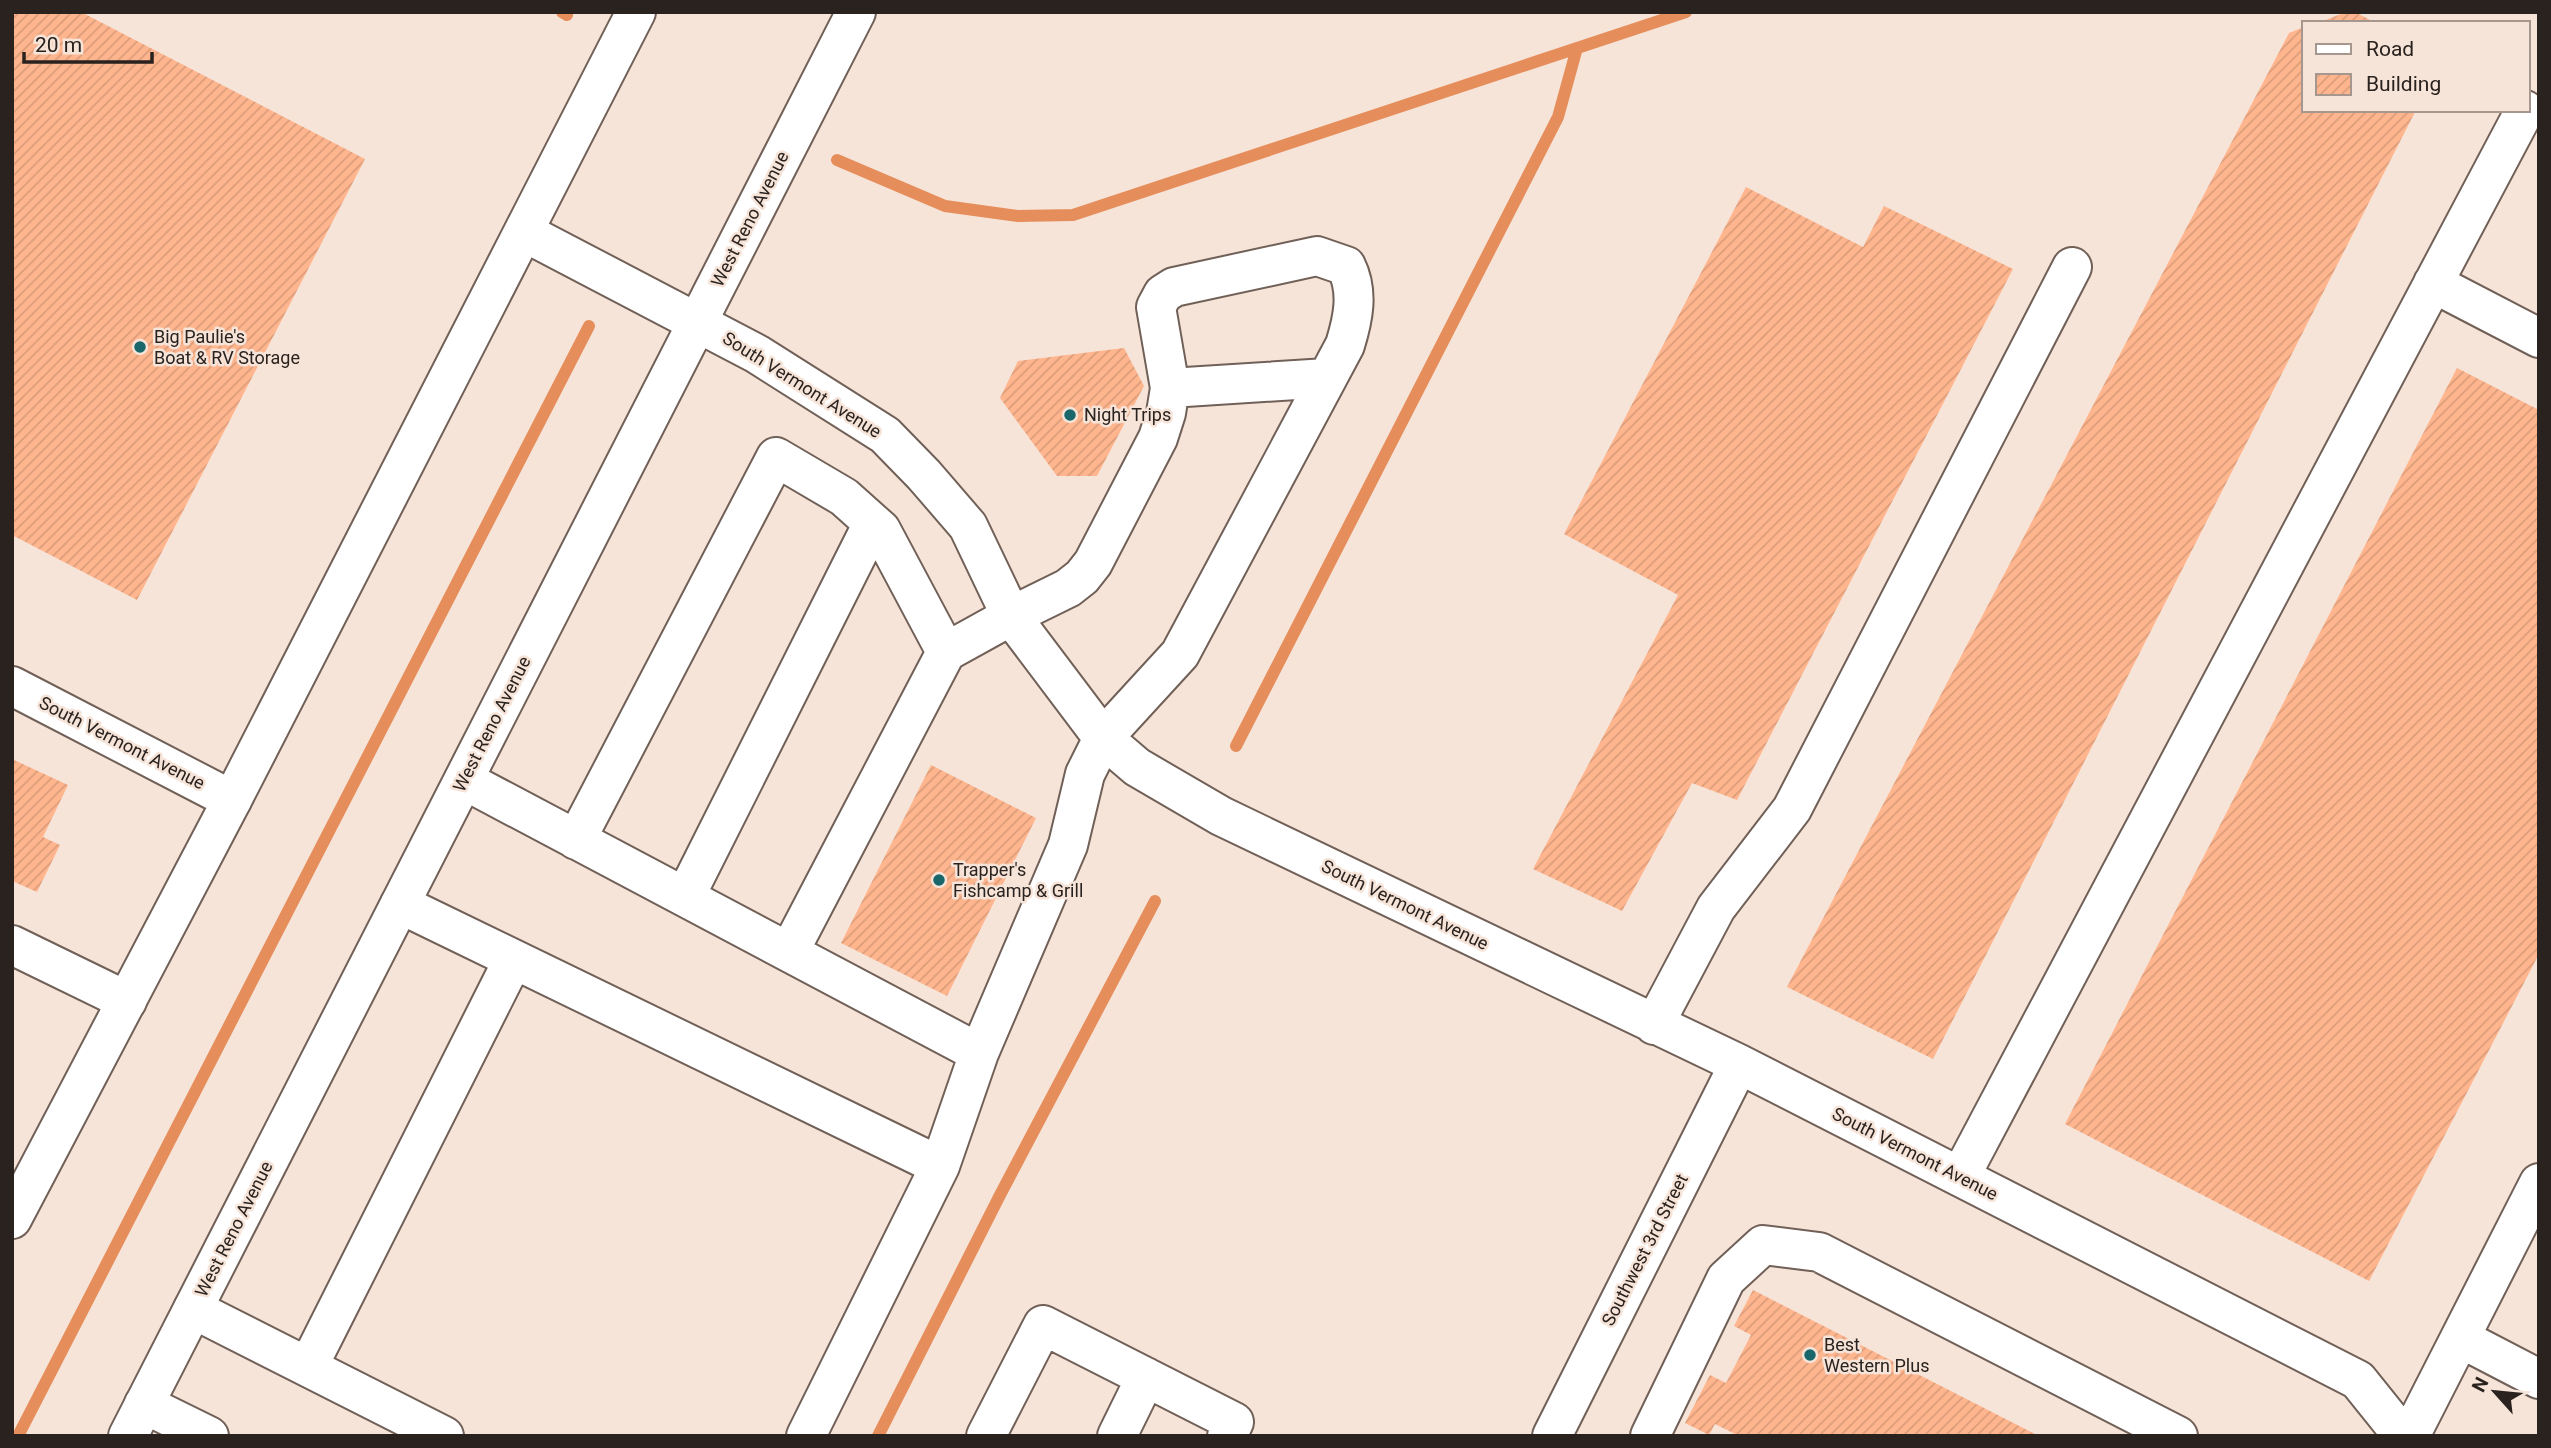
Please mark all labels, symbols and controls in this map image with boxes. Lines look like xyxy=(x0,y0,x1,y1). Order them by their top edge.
scale bar xyxy=(24,21,152,65)
legend xyxy=(2302,21,2530,112)
text: 20 m xyxy=(35,33,82,57)
text: Road xyxy=(2366,37,2414,61)
text: Building xyxy=(2366,72,2441,96)
street label: West Reno Avenue xyxy=(706,148,793,290)
place label: Big Paulie's Boat & RV Storage xyxy=(154,326,300,368)
street label: South Vermont Avenue xyxy=(719,327,885,442)
marker: Big Paulie's Boat & RV Storage xyxy=(132,339,148,355)
place label: Night Trips xyxy=(1084,404,1171,425)
marker: Night Trips xyxy=(1062,407,1078,423)
street label: West Reno Avenue xyxy=(448,653,535,795)
street label: South Vermont Avenue xyxy=(36,692,209,793)
street label: South Vermont Avenue xyxy=(1318,855,1492,954)
place label: Trapper's Fishcamp & Grill xyxy=(953,859,1083,901)
marker: Trapper's Fishcamp & Grill xyxy=(931,872,947,888)
street label: South Vermont Avenue xyxy=(1829,1103,2002,1204)
street label: West Reno Avenue xyxy=(190,1158,277,1300)
street label: Southwest 3rd Street xyxy=(1597,1170,1692,1329)
place label: Best Western Plus xyxy=(1824,1334,1929,1376)
marker: Best Western Plus xyxy=(1802,1347,1818,1363)
north arrow xyxy=(2460,1357,2530,1427)
text: N xyxy=(2467,1373,2494,1396)

